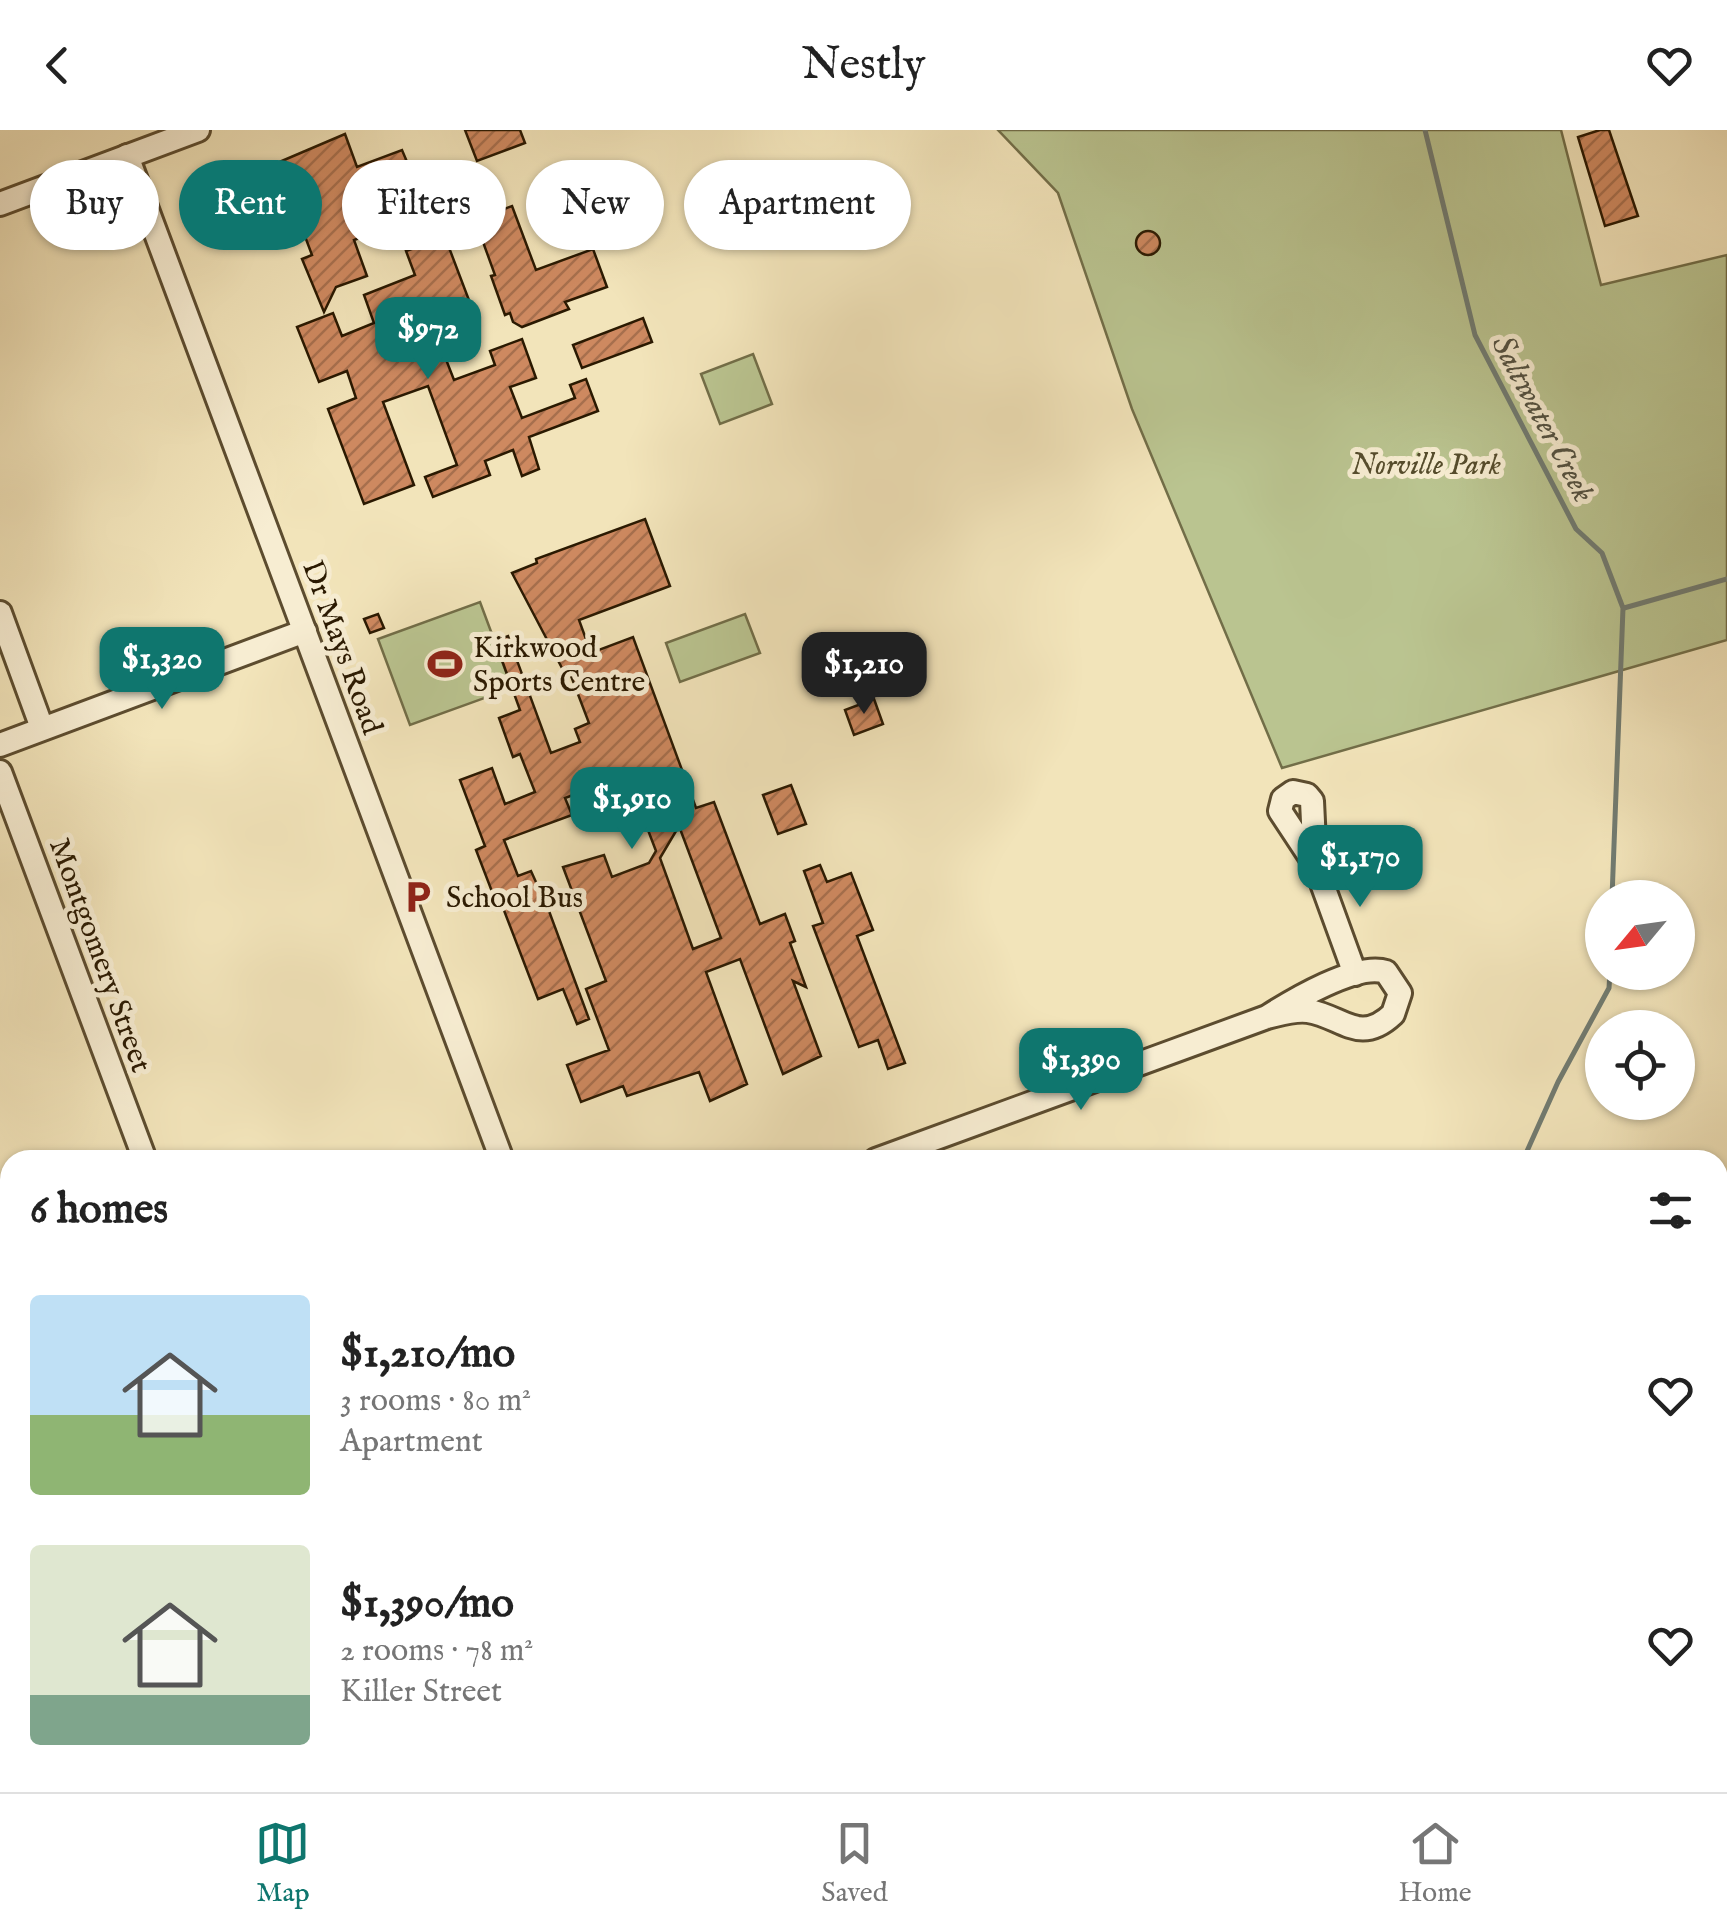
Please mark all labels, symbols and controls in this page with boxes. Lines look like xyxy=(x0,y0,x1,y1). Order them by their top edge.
text: Nestly xyxy=(802,37,925,94)
icon: back xyxy=(30,38,85,93)
icon: heart xyxy=(1642,38,1697,93)
chip: Buy xyxy=(30,160,159,250)
chip: Rent xyxy=(179,160,322,250)
chip: Filters xyxy=(342,160,506,250)
chip: New xyxy=(526,160,664,250)
chip: Apartment xyxy=(684,160,911,250)
pin: $972 xyxy=(369,297,487,382)
text: $972 xyxy=(397,309,459,350)
water label: Saltwater Creek xyxy=(1481,329,1603,510)
park label: Norville Park xyxy=(1351,447,1501,485)
street label: Dr Mays Road xyxy=(292,556,390,741)
pin: $1,320 xyxy=(81,627,243,712)
place label: Kirkwood Sports Centre xyxy=(473,630,645,702)
pin: $1,210 xyxy=(783,632,945,717)
text: $1,320 xyxy=(122,639,202,680)
text: $1,210 xyxy=(824,644,904,685)
sports icon: Kirkwood Sports Centre xyxy=(426,645,464,683)
pin: $1,910 xyxy=(551,767,713,852)
text: $1,910 xyxy=(592,779,672,820)
pin: $1,170 xyxy=(1279,825,1441,910)
street label: Montgomery Street xyxy=(39,834,159,1078)
text: $1,170 xyxy=(1320,837,1400,878)
parking icon: School Bus xyxy=(399,878,437,916)
place label: School Bus xyxy=(446,880,583,918)
north arrow xyxy=(1585,880,1695,990)
map controls xyxy=(1585,880,1695,1120)
button: locate xyxy=(1585,1010,1695,1120)
pin: $1,390 xyxy=(1000,1028,1162,1113)
text: $1,390 xyxy=(1041,1040,1121,1081)
icon: filters xyxy=(1643,1183,1698,1238)
text: 6 homes xyxy=(30,1184,168,1237)
text: $1,210/mo xyxy=(340,1328,515,1381)
icon: home xyxy=(110,1335,230,1455)
icon: heart xyxy=(1643,1368,1698,1423)
text: 3 rooms · 80 m² xyxy=(340,1381,531,1422)
text: Apartment xyxy=(340,1422,483,1463)
text: $1,390/mo xyxy=(340,1578,514,1631)
icon: home xyxy=(110,1585,230,1705)
icon: heart xyxy=(1643,1618,1698,1673)
text: 2 rooms · 78 m² xyxy=(340,1631,533,1672)
text: Killer Street xyxy=(340,1672,502,1713)
tab: Map xyxy=(255,1816,310,1911)
tab: Saved xyxy=(821,1816,888,1911)
tab: Home xyxy=(1398,1816,1472,1911)

